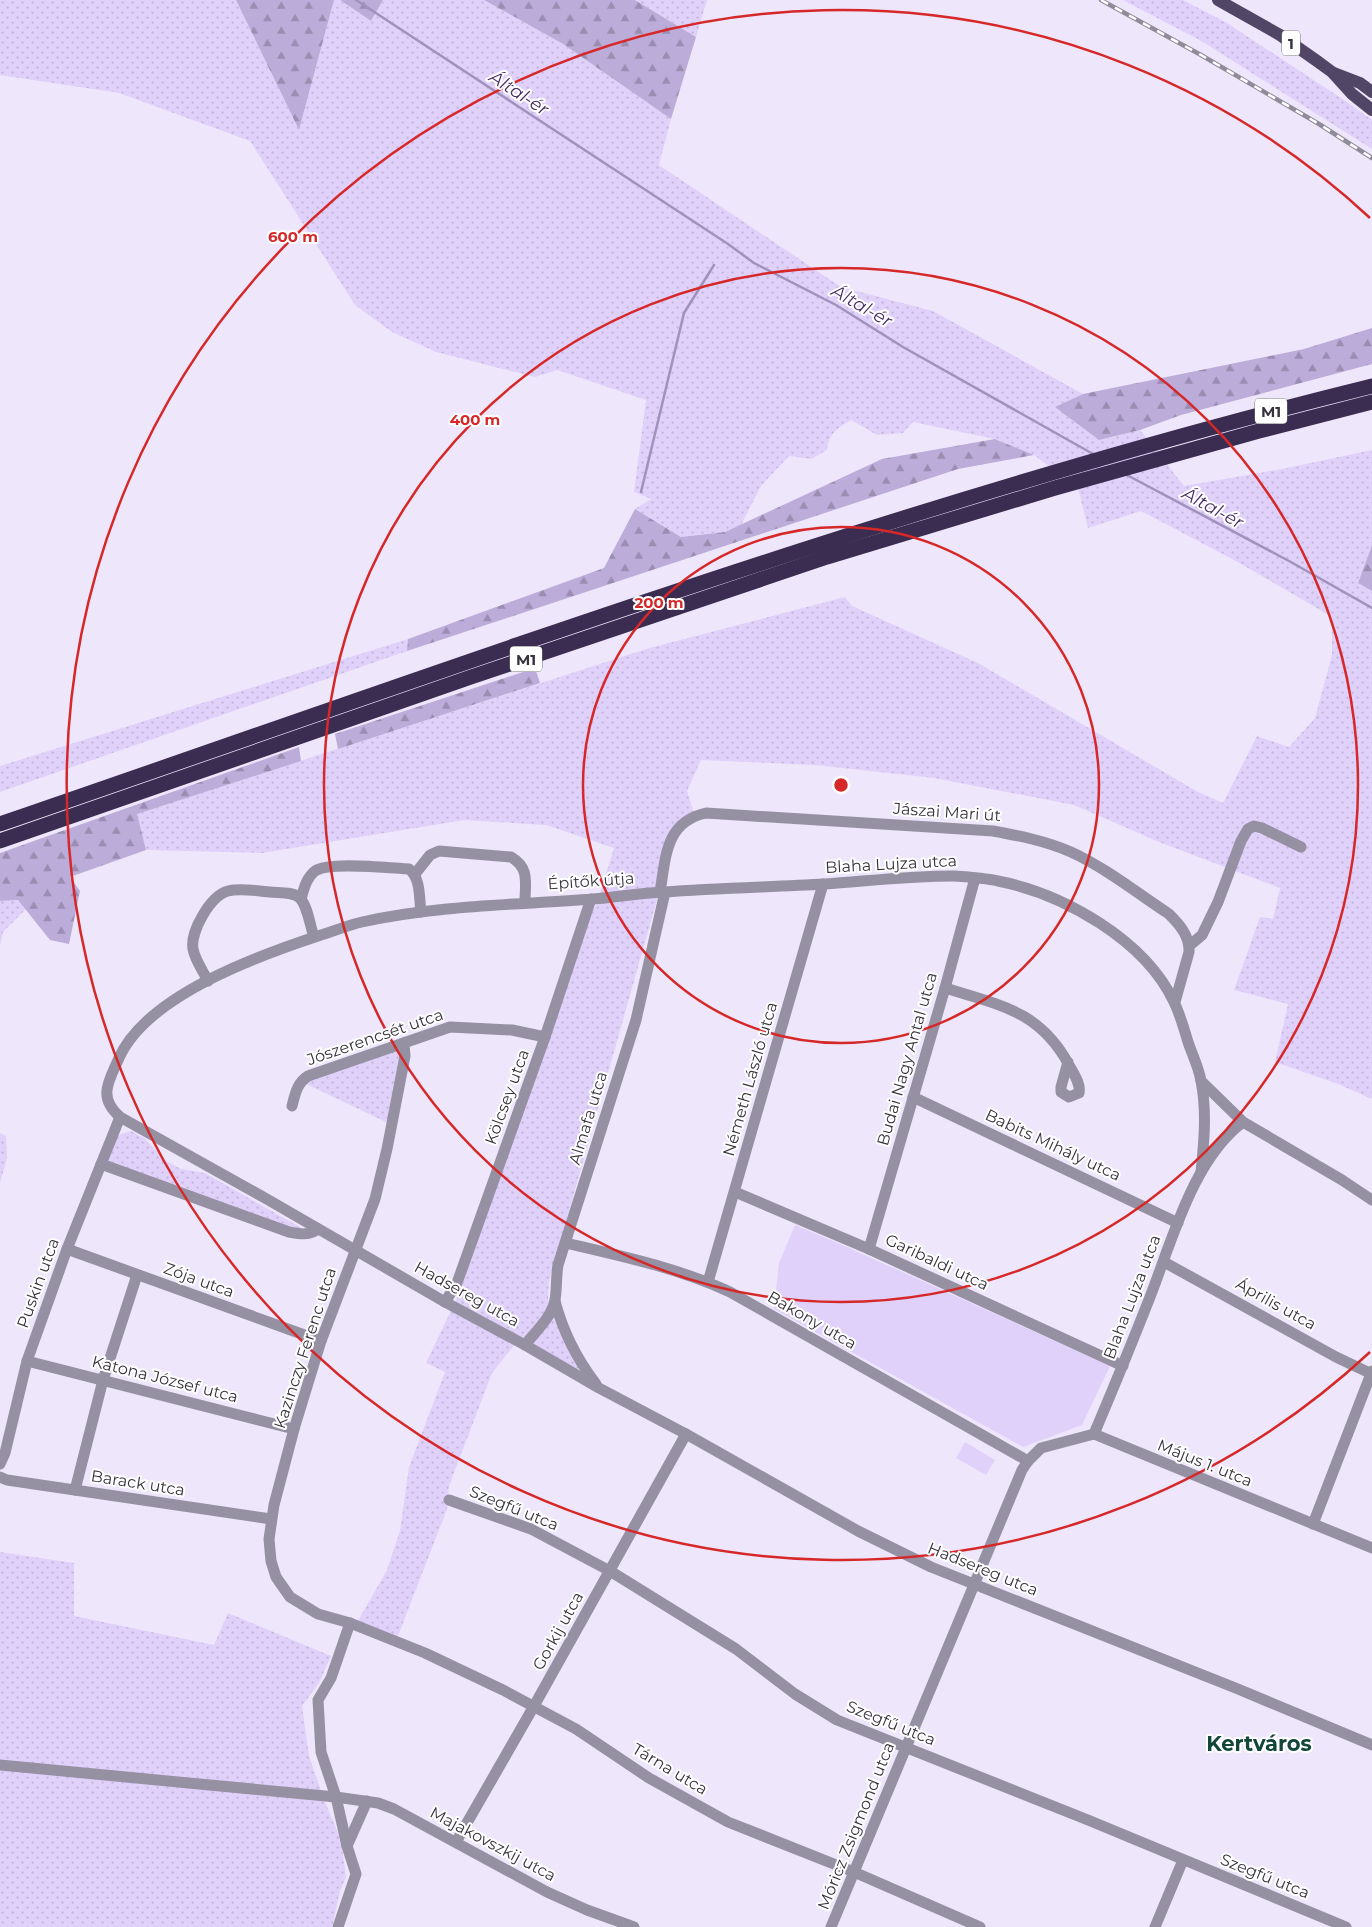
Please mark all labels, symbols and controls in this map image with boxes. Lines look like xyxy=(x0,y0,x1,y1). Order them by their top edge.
road number: 1 xyxy=(1282,30,1300,56)
water label: Által-ér xyxy=(484,65,553,121)
text: 600 m xyxy=(268,227,318,246)
water label: Által-ér xyxy=(827,279,897,333)
road number: M1 xyxy=(1255,398,1287,424)
text: 400 m xyxy=(450,410,500,429)
water label: Által-ér xyxy=(1178,482,1248,534)
text: 200 m xyxy=(634,593,684,612)
road number: M1 xyxy=(510,646,542,672)
centre of rings xyxy=(832,776,850,794)
street label: Jászai Mari út xyxy=(891,799,1002,825)
street label: Blaha Lujza utca xyxy=(825,851,957,877)
street label: Építők útja xyxy=(547,868,635,894)
street label: Budai Nagy Antal utca xyxy=(873,970,941,1148)
street label: Németh László utca xyxy=(719,1000,781,1158)
street label: Jószerencsét utca xyxy=(303,1005,446,1070)
street label: Kölcsey utca xyxy=(481,1047,533,1147)
street label: Almafa utca xyxy=(565,1069,611,1167)
street label: Babits Mihály utca xyxy=(982,1105,1124,1185)
street label: Garibaldi utca xyxy=(882,1230,992,1294)
street label: Blaha Lujza utca xyxy=(1099,1232,1165,1362)
street label: Puskin utca xyxy=(13,1235,63,1331)
street label: Hadsereg utca xyxy=(411,1257,523,1331)
street label: Zója utca xyxy=(161,1258,237,1302)
street label: Kazinczy Ferenc utca xyxy=(270,1265,340,1431)
street label: Április utca xyxy=(1233,1274,1319,1334)
street label: Bakony utca xyxy=(764,1287,860,1353)
street label: Katona József utca xyxy=(90,1352,240,1406)
street label: Május 1. utca xyxy=(1155,1435,1255,1491)
street label: Barack utca xyxy=(90,1466,186,1500)
street label: Szegfű utca xyxy=(467,1482,561,1534)
street label: Hadsereg utca xyxy=(925,1538,1041,1600)
street label: Gorkij utca xyxy=(529,1589,587,1673)
street label: Szegfű utca xyxy=(844,1697,938,1749)
district label: Kertváros xyxy=(1206,1731,1312,1756)
street label: Tárna utca xyxy=(629,1739,711,1799)
street label: Móricz Zsigmond utca xyxy=(814,1739,898,1913)
street label: Majakovszkij utca xyxy=(427,1803,559,1885)
street label: Szegfű utca xyxy=(1218,1850,1312,1902)

